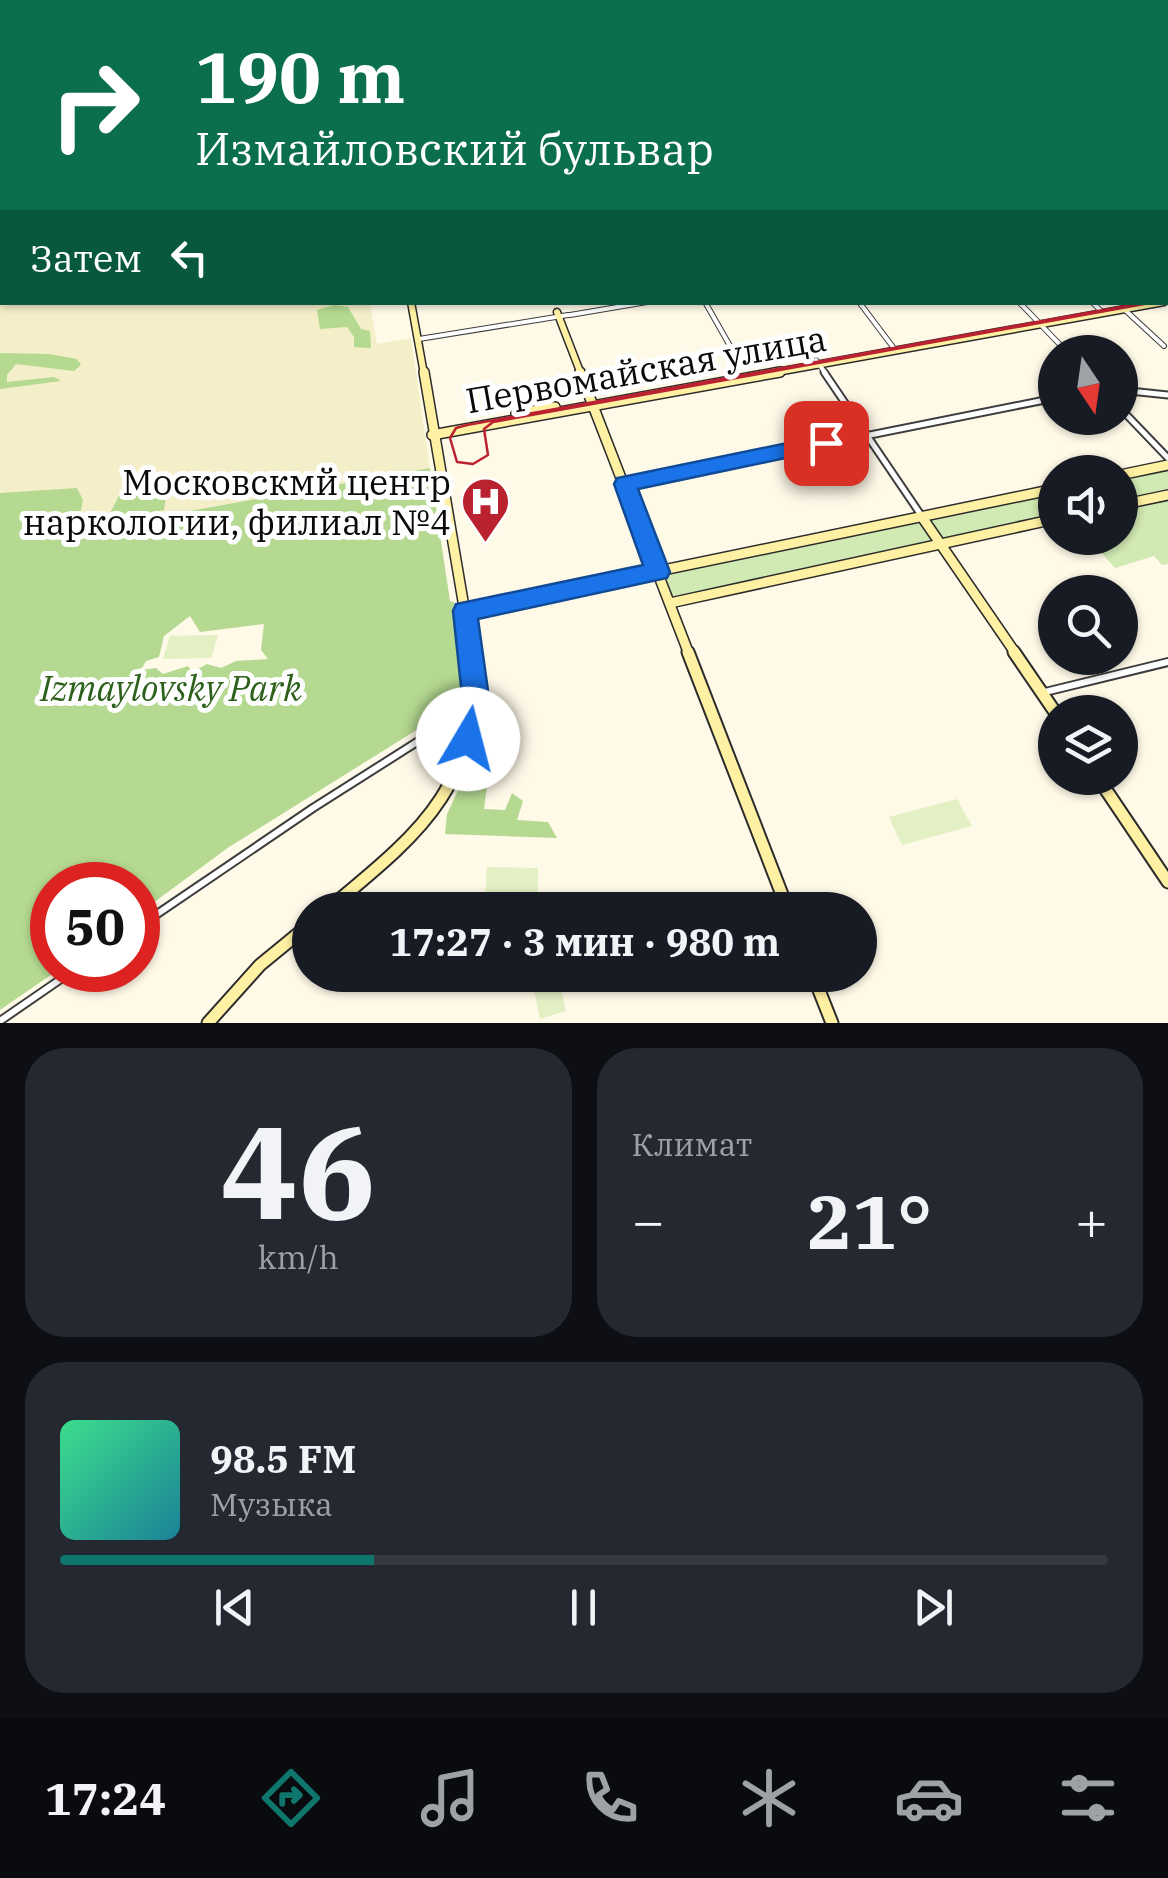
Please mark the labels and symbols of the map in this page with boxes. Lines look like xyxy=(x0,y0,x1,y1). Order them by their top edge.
street label: Первомайская улица xyxy=(462,315,830,423)
north arrow xyxy=(1038,335,1138,435)
pin xyxy=(784,401,869,486)
place label: Московскмй центр наркологии, филиал №4 xyxy=(23,459,451,545)
hospital icon: Московскмй центр наркологии, филиал №4 xyxy=(460,476,512,544)
park label: Izmaylovsky Park xyxy=(39,665,302,711)
position arrow xyxy=(416,687,520,791)
speed limit sign: 50 xyxy=(30,862,160,992)

